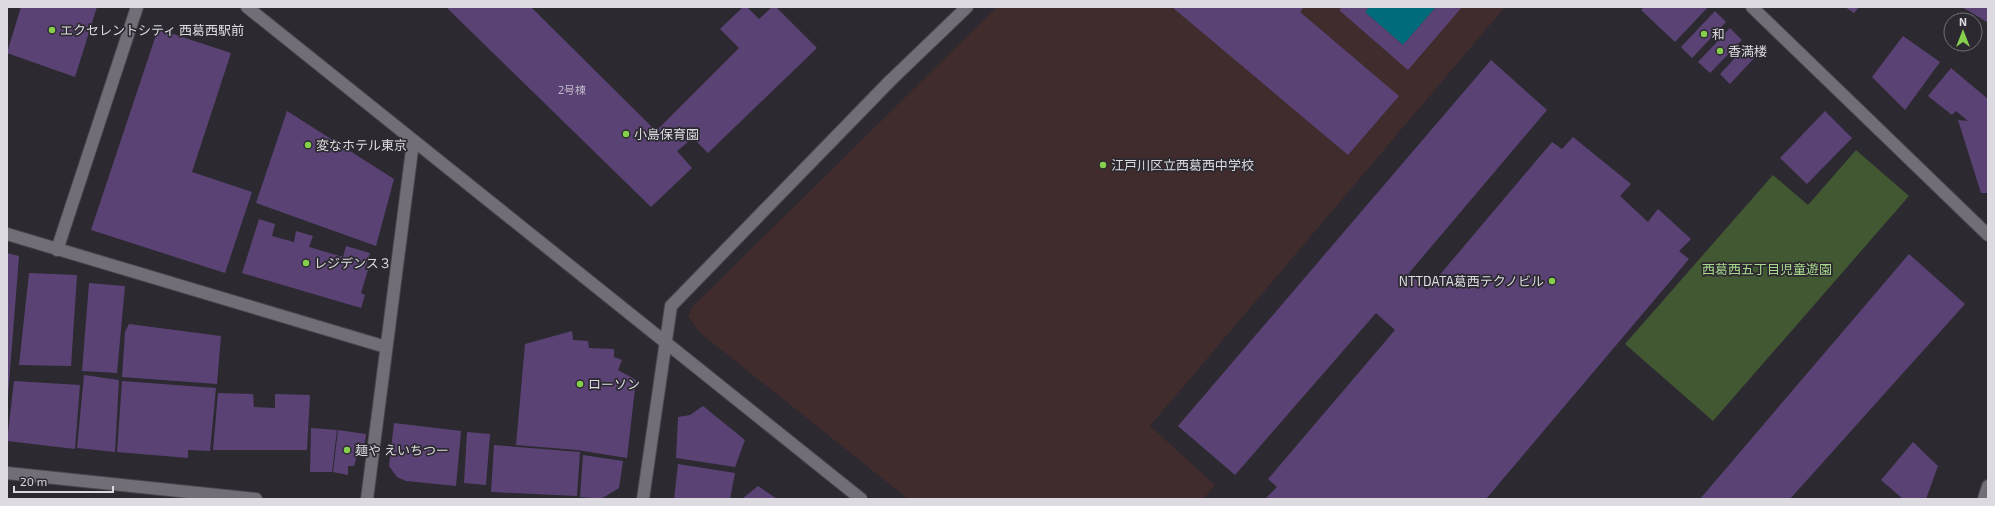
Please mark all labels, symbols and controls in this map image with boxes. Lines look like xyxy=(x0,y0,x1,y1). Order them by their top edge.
north arrow xyxy=(1943,12,1983,52)
text: N xyxy=(1959,15,1967,28)
place label: エクセレントシティ 西葛西駅前 xyxy=(60,22,244,38)
marker: エクセレントシティ 西葛西駅前 xyxy=(47,25,57,35)
place label: 和 xyxy=(1712,26,1725,42)
marker: 和 xyxy=(1699,29,1709,39)
place label: 香満楼 xyxy=(1728,43,1767,59)
marker: 香満楼 xyxy=(1715,46,1725,56)
house number: 2号棟 xyxy=(558,83,586,96)
place label: 小島保育園 xyxy=(634,126,699,142)
marker: 小島保育園 xyxy=(621,129,631,139)
place label: 変なホテル東京 xyxy=(316,137,407,153)
marker: 変なホテル東京 xyxy=(303,140,313,150)
place label: 江戸川区立西葛西中学校 xyxy=(1111,157,1254,173)
marker: 江戸川区立西葛西中学校 xyxy=(1098,160,1108,170)
place label: レジデンス３ xyxy=(314,255,392,271)
marker: レジデンス３ xyxy=(301,258,311,268)
park label: 西葛西五丁目児童遊園 xyxy=(1702,261,1832,277)
place label: NTTDATA葛西テクノビル xyxy=(1399,273,1544,289)
marker: NTTDATA葛西テクノビル xyxy=(1547,276,1557,286)
place label: ローソン xyxy=(588,376,640,392)
marker: ローソン xyxy=(575,379,585,389)
place label: 麺や えいちつー xyxy=(355,442,449,458)
marker: 麺や えいちつー xyxy=(342,445,352,455)
scale bar xyxy=(14,468,113,494)
text: 20 m xyxy=(20,474,47,488)

